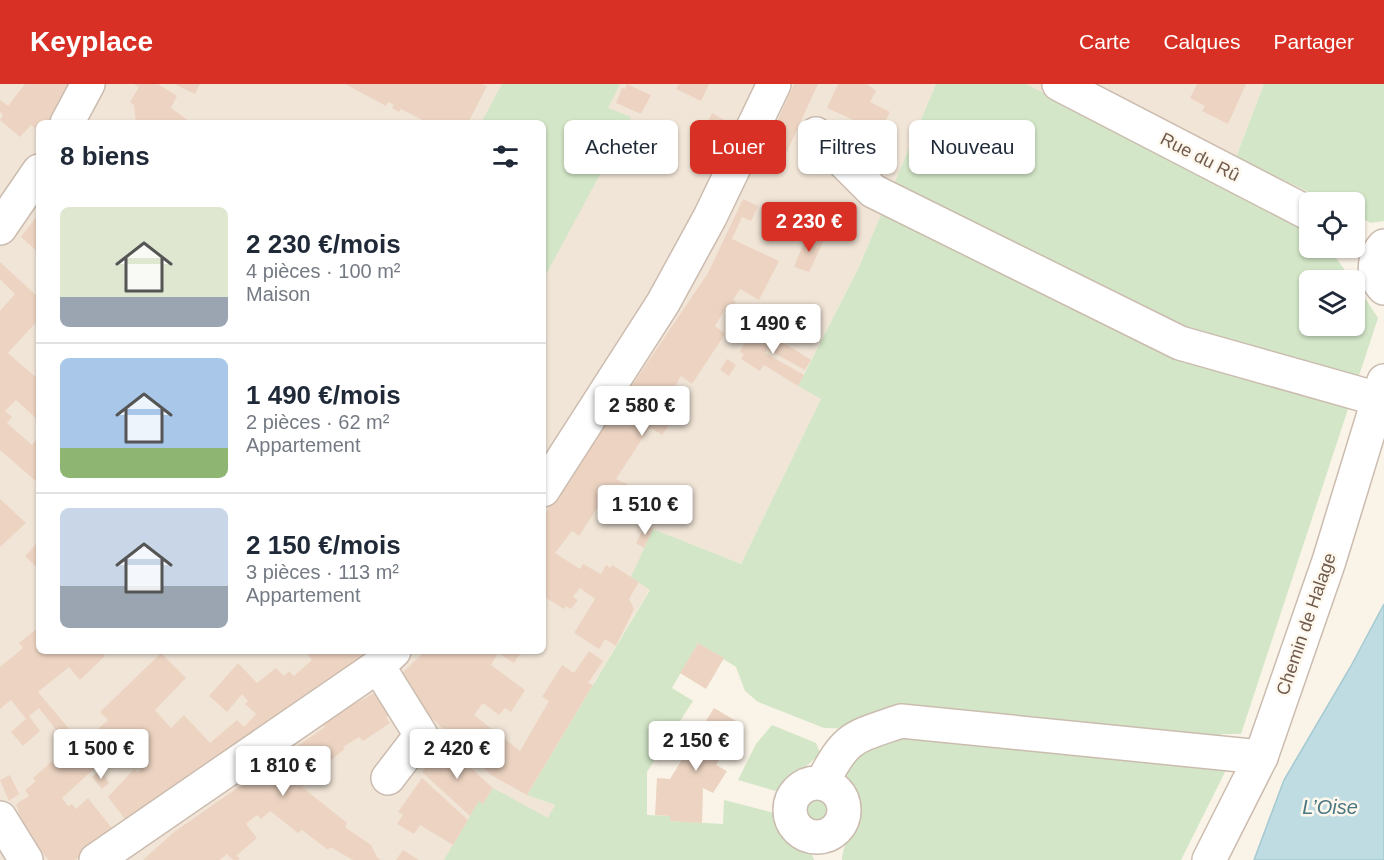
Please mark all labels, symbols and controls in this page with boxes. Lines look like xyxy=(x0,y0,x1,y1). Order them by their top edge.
text: Keyplace xyxy=(30,26,153,57)
text: Carte xyxy=(1079,30,1130,53)
text: Calques xyxy=(1163,30,1240,53)
text: Partager xyxy=(1273,30,1354,53)
chip: Acheter xyxy=(564,120,678,174)
chip: Louer xyxy=(690,120,786,174)
chip: Filtres xyxy=(798,120,897,174)
chip: Nouveau xyxy=(909,120,1035,174)
street label: Rue du Rû xyxy=(1157,129,1243,185)
icon: filters xyxy=(489,140,522,173)
text: 8 biens xyxy=(60,141,150,171)
map controls xyxy=(1299,192,1365,336)
button: locate xyxy=(1299,192,1365,258)
pin: 2 230 € xyxy=(754,202,864,253)
text: 2 230 € xyxy=(776,210,842,232)
text: 2 230 €/mois xyxy=(246,229,401,259)
icon: home xyxy=(108,231,180,303)
text: 4 pièces · 100 m² xyxy=(246,260,401,282)
button: layers xyxy=(1299,270,1365,336)
text: Maison xyxy=(246,283,310,305)
pin: 1 490 € xyxy=(718,304,828,355)
text: 1 490 € xyxy=(740,312,806,334)
text: 1 490 €/mois xyxy=(246,380,401,410)
icon: home xyxy=(108,382,180,454)
pin: 2 580 € xyxy=(587,386,697,437)
text: 2 580 € xyxy=(609,394,675,416)
text: 2 pièces · 62 m² xyxy=(246,411,389,433)
text: Appartement xyxy=(246,434,361,456)
pin: 1 510 € xyxy=(590,485,700,536)
text: 1 510 € xyxy=(612,493,678,515)
text: 2 150 €/mois xyxy=(246,530,401,560)
icon: home xyxy=(108,532,180,604)
street label: Chemin de Halage xyxy=(1272,550,1340,698)
text: 3 pièces · 113 m² xyxy=(246,561,399,583)
text: Appartement xyxy=(246,584,361,606)
pin: 2 150 € xyxy=(641,721,751,772)
pin: 1 500 € xyxy=(46,729,156,780)
pin: 2 420 € xyxy=(402,729,512,780)
text: 2 150 € xyxy=(663,729,729,751)
text: 1 500 € xyxy=(68,737,134,759)
text: 2 420 € xyxy=(424,737,490,759)
pin: 1 810 € xyxy=(228,746,338,797)
text: 1 810 € xyxy=(250,754,316,776)
water label: L’Oise xyxy=(1302,796,1358,818)

